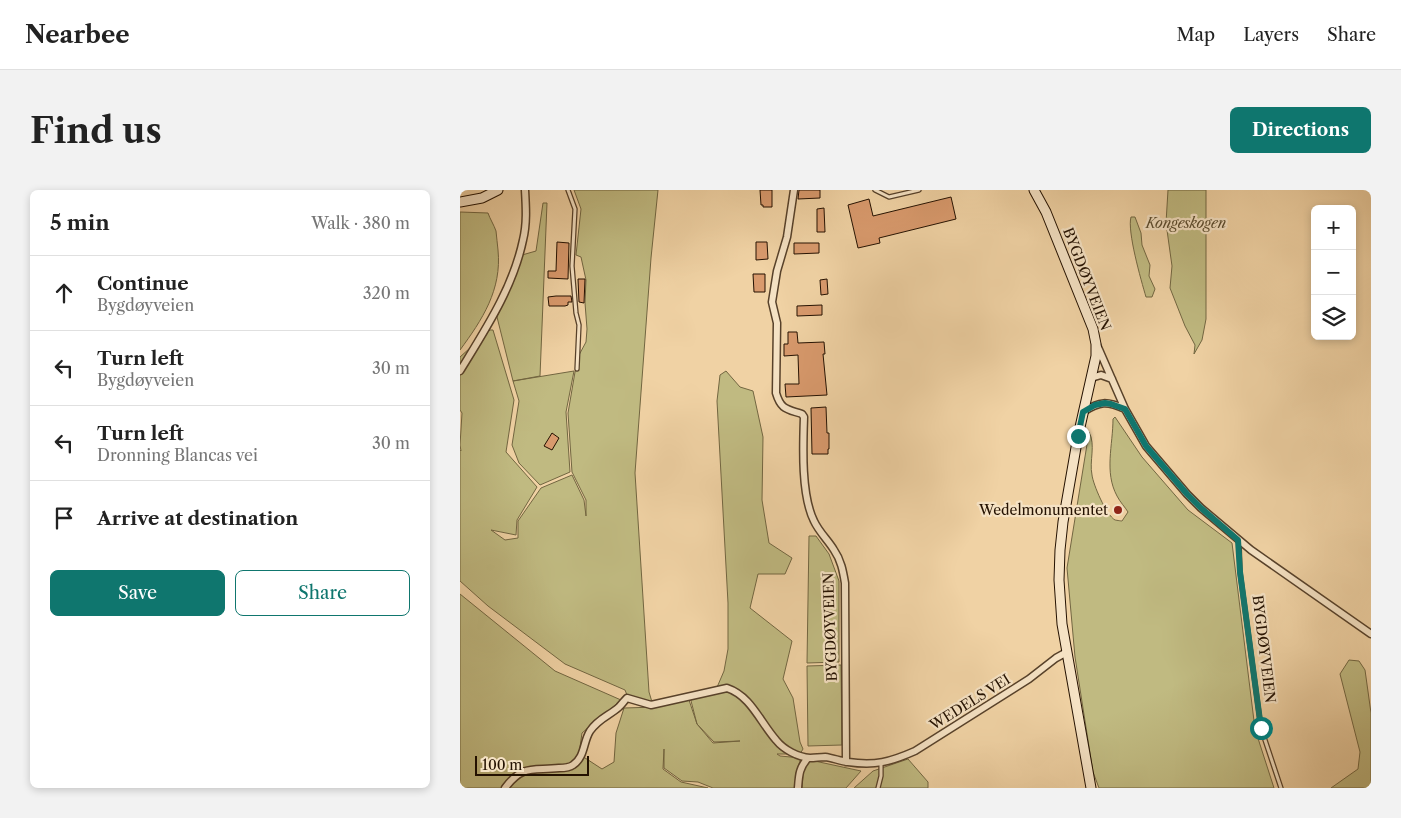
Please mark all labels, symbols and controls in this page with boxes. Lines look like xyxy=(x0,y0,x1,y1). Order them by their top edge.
text: Nearbee xyxy=(25,20,130,49)
text: Map xyxy=(1177,24,1215,46)
text: Layers xyxy=(1243,24,1299,46)
text: Share xyxy=(1327,24,1376,46)
button: Directions xyxy=(1230,107,1371,153)
text: Find us xyxy=(30,109,162,152)
map controls xyxy=(1311,205,1356,340)
button: + xyxy=(1311,205,1356,250)
text: 5 min xyxy=(50,210,110,235)
text: Walk · 380 m xyxy=(311,213,410,233)
park label: Kongeskogen xyxy=(1145,214,1226,232)
street label: BYGDØYVEIEN xyxy=(1059,225,1115,333)
button: − xyxy=(1311,250,1356,295)
text: Continue xyxy=(97,272,189,295)
icon: ahead xyxy=(50,279,78,307)
text: 320 m xyxy=(363,283,410,303)
text: Bygdøyveien xyxy=(97,295,194,315)
button: layers xyxy=(1311,295,1356,340)
text: Turn left xyxy=(97,347,184,370)
icon: left xyxy=(50,354,78,382)
text: 30 m xyxy=(372,358,410,378)
text: Bygdøyveien xyxy=(97,370,194,390)
text: Turn left xyxy=(97,422,184,445)
route end xyxy=(1067,425,1090,448)
icon: left xyxy=(50,429,78,457)
text: 30 m xyxy=(372,433,410,453)
text: Dronning Blancas vei xyxy=(97,445,258,465)
place label: Wedelmonumentet xyxy=(978,501,1108,519)
icon: arrive xyxy=(50,504,78,532)
marker: Wedelmonumentet xyxy=(1112,504,1124,516)
text: Arrive at destination xyxy=(97,507,298,530)
button: Save xyxy=(50,570,225,616)
button: Share xyxy=(235,570,410,616)
street label: BYGDØYVEIEN xyxy=(819,572,841,682)
street label: BYGDØYVEIEN xyxy=(1248,594,1280,704)
street label: WEDELS VEI xyxy=(926,670,1014,734)
route start xyxy=(1250,717,1273,740)
scale bar xyxy=(475,753,589,776)
text: 100 m xyxy=(482,756,522,774)

